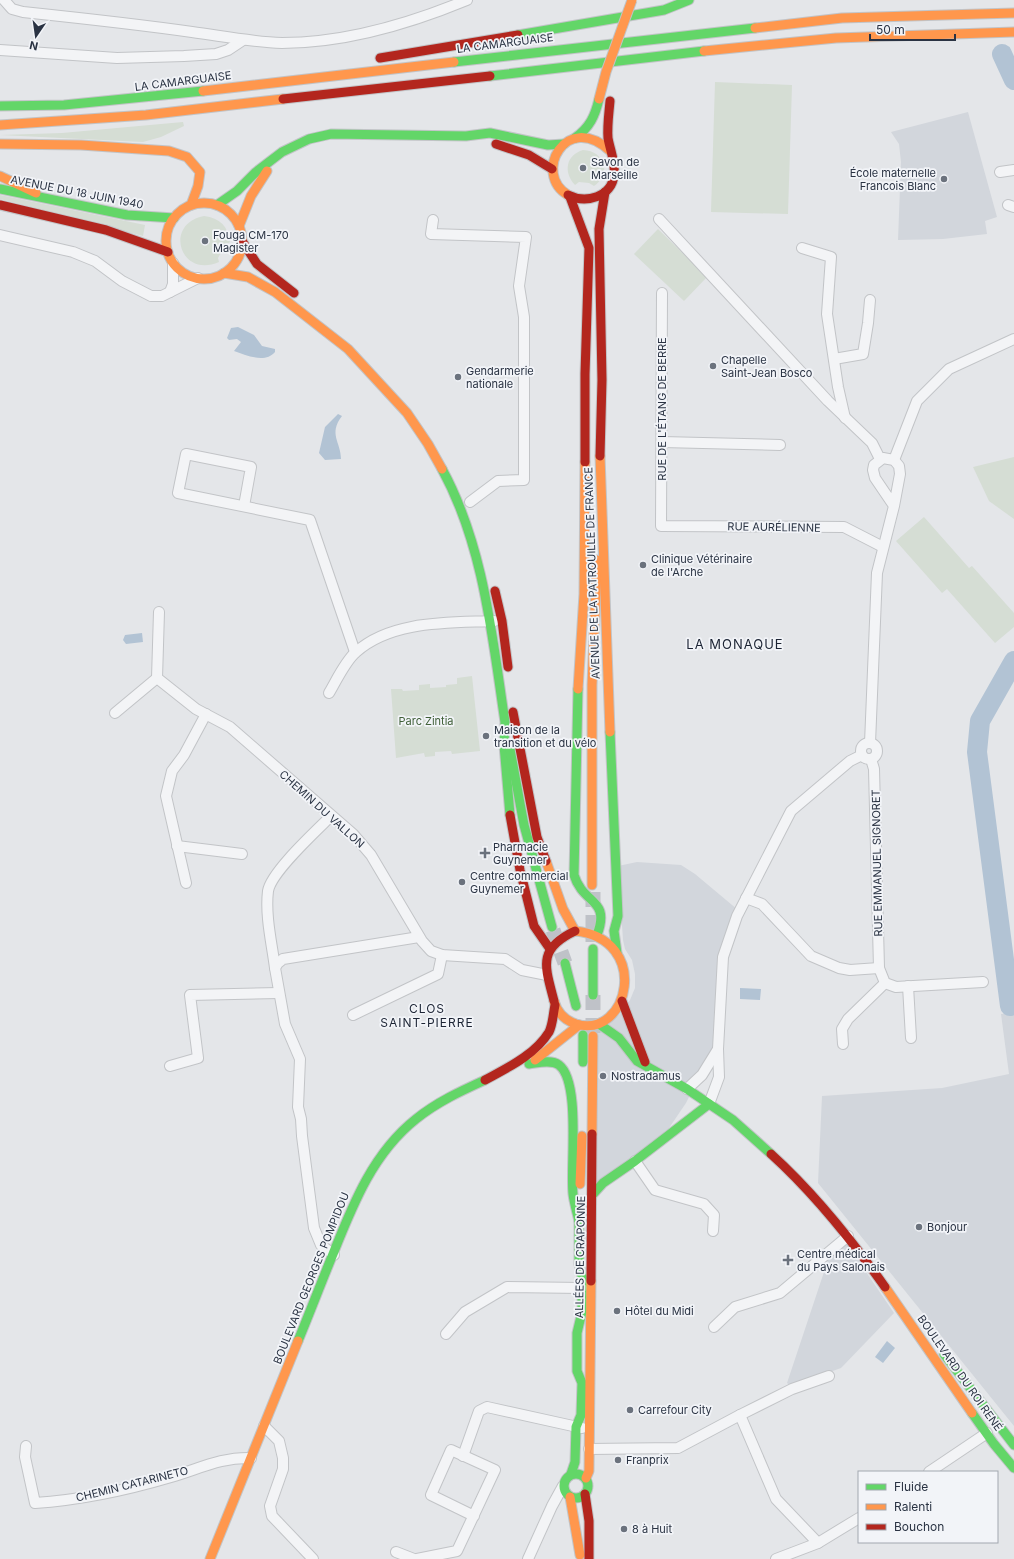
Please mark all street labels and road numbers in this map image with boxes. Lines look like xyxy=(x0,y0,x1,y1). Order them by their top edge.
street label: LA CAMARGUAISE xyxy=(456,30,554,56)
street label: LA CAMARGUAISE xyxy=(134,68,232,94)
street label: AVENUE DU 18 JUIN 1940 xyxy=(9,172,145,212)
street label: RUE DE L'ÉTANG DE BERRE xyxy=(655,337,669,481)
street label: AVENUE DE LA PATROUILLE DE FRANCE xyxy=(581,467,603,679)
street label: RUE AURÉLIENNE xyxy=(727,519,821,535)
street label: CHEMIN DU VALLON xyxy=(277,767,367,851)
street label: RUE EMMANUEL SIGNORET xyxy=(869,789,885,937)
street label: BOULEVARD GEORGES POMPIDOU xyxy=(270,1190,352,1366)
street label: ALLÉES DE CRAPONNE xyxy=(572,1196,588,1318)
street label: BOULEVARD DU ROI RENÉ xyxy=(915,1312,1005,1434)
street label: CHEMIN CATARINETO xyxy=(74,1463,190,1505)

